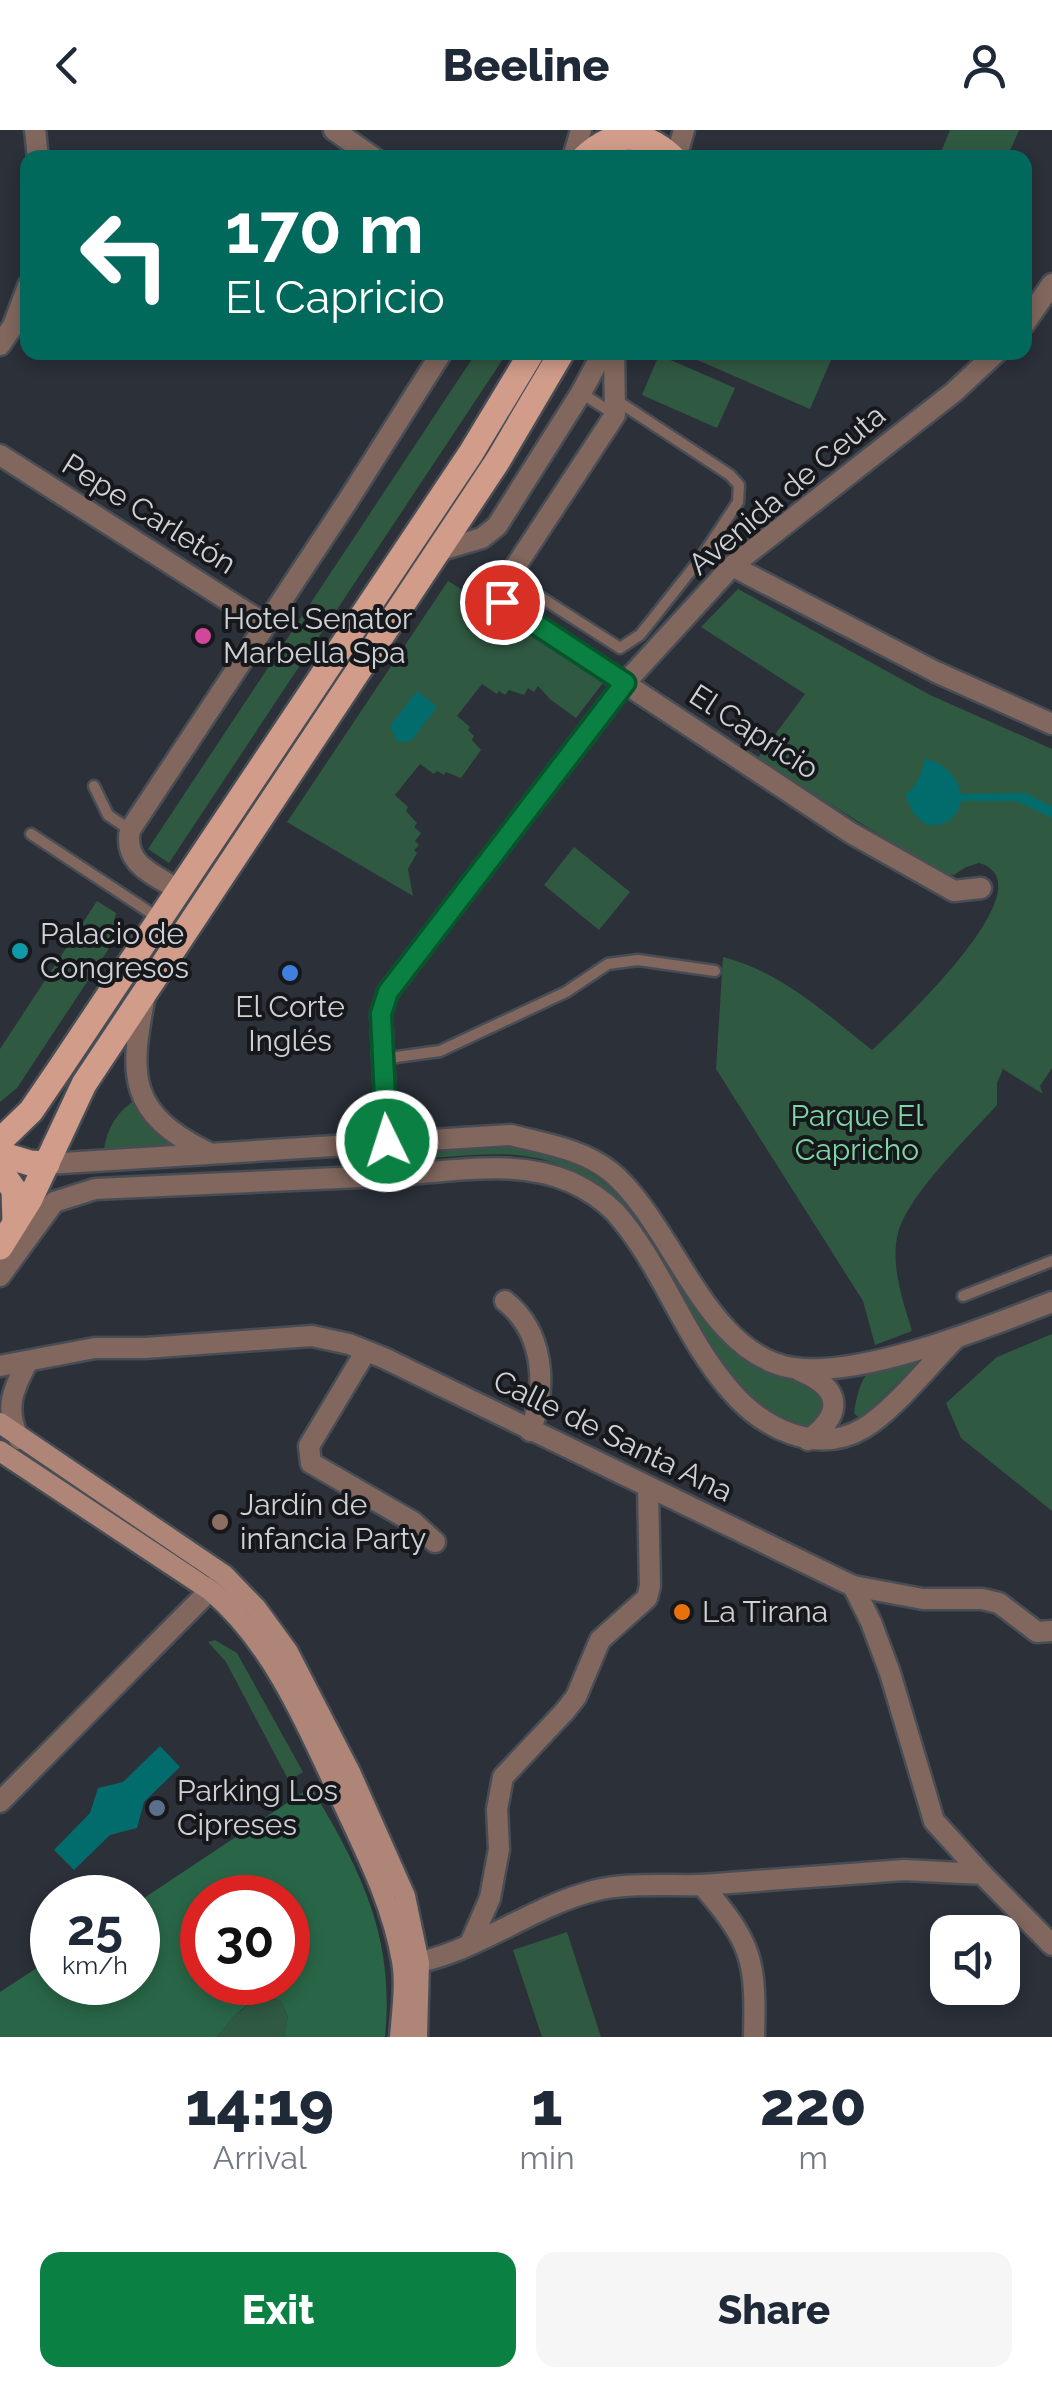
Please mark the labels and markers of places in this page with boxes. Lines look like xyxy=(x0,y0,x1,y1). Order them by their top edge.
pin xyxy=(460,560,545,645)
place label: Hotel Senator Marbella Spa xyxy=(223,601,413,670)
marker: Hotel Senator Marbella Spa xyxy=(192,625,214,647)
place label: Palacio de Congresos xyxy=(40,916,189,985)
marker: Palacio de Congresos xyxy=(9,940,31,962)
marker: El Corte Inglés xyxy=(279,962,301,984)
place label: El Corte Inglés xyxy=(235,989,345,1058)
place label: Jardín de infancia Party xyxy=(240,1487,426,1556)
marker: Jardín de infancia Party xyxy=(209,1511,231,1533)
place label: La Tirana xyxy=(702,1594,828,1629)
marker: La Tirana xyxy=(671,1601,693,1623)
place label: Parking Los Cipreses xyxy=(177,1773,338,1842)
marker: Parking Los Cipreses xyxy=(146,1797,168,1819)

